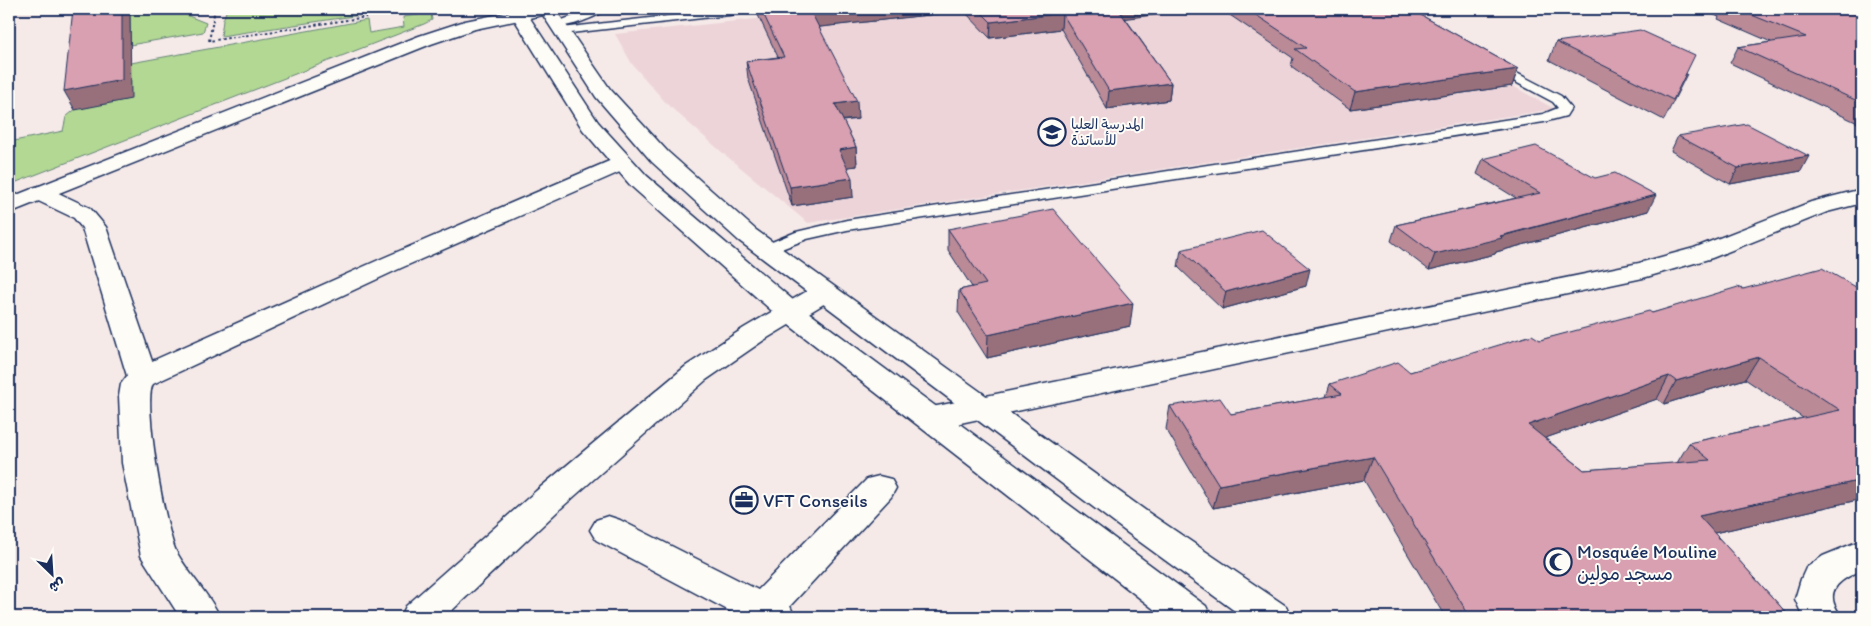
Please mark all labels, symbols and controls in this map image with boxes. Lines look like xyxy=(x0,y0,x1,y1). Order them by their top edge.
place label: المدرسة العليا للأساتذة xyxy=(1071,116,1144,149)
school or university icon: المدرسة العليا للأساتذة xyxy=(1037,117,1067,147)
office icon: VFT Conseils xyxy=(729,485,759,515)
place label: VFT Conseils xyxy=(763,489,868,512)
place label: Mosquée Mouline مسجد مولين xyxy=(1577,540,1717,585)
mosque icon: Mosquée Mouline مسجد مولين xyxy=(1543,547,1573,577)
north arrow xyxy=(28,548,78,598)
text: ش xyxy=(47,574,68,596)

